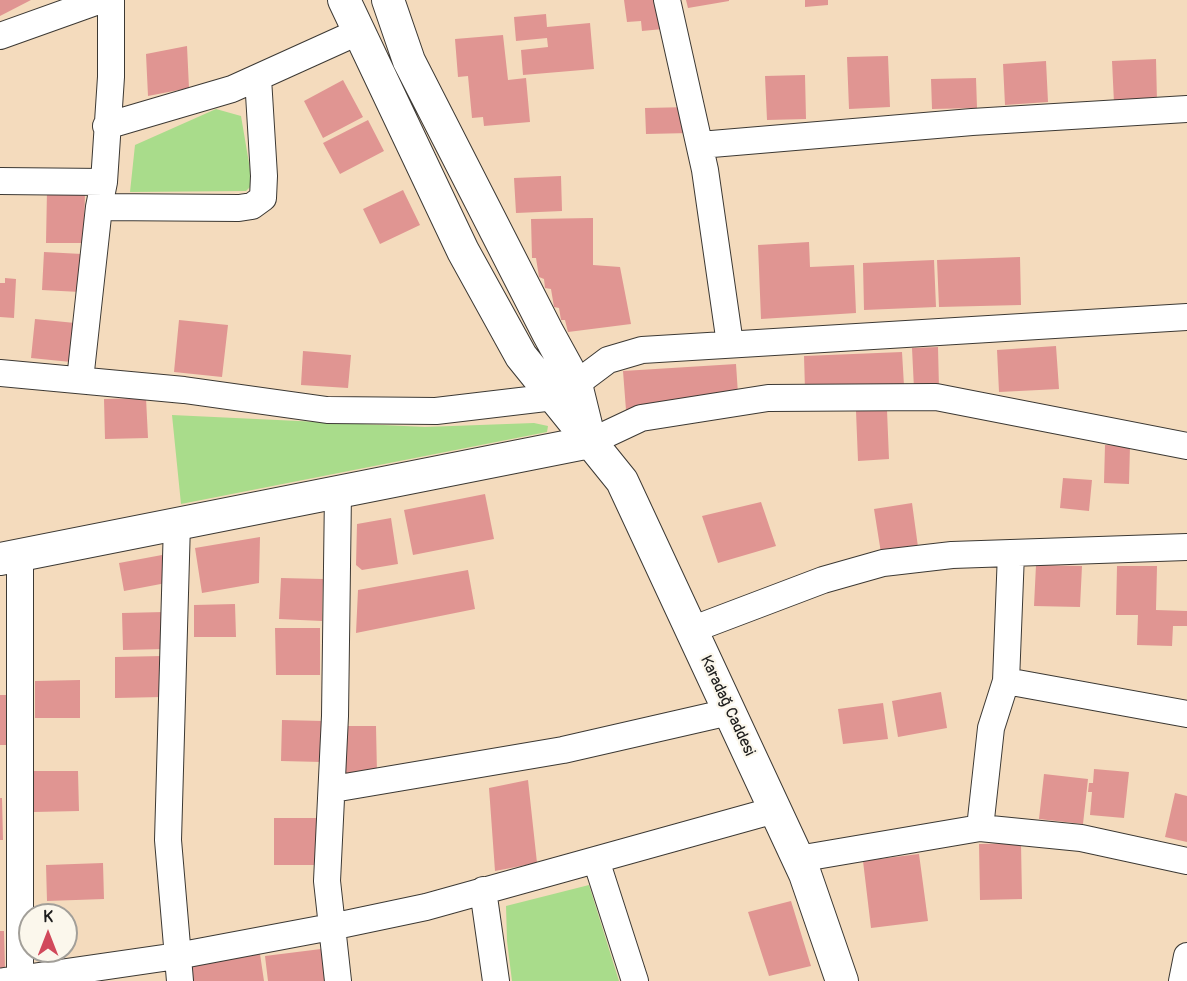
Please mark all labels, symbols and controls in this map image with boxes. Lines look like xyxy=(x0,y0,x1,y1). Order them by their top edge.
street label: Karadağ Caddesi xyxy=(695,653,759,759)
north arrow xyxy=(18,903,78,963)
text: K xyxy=(43,907,53,927)

